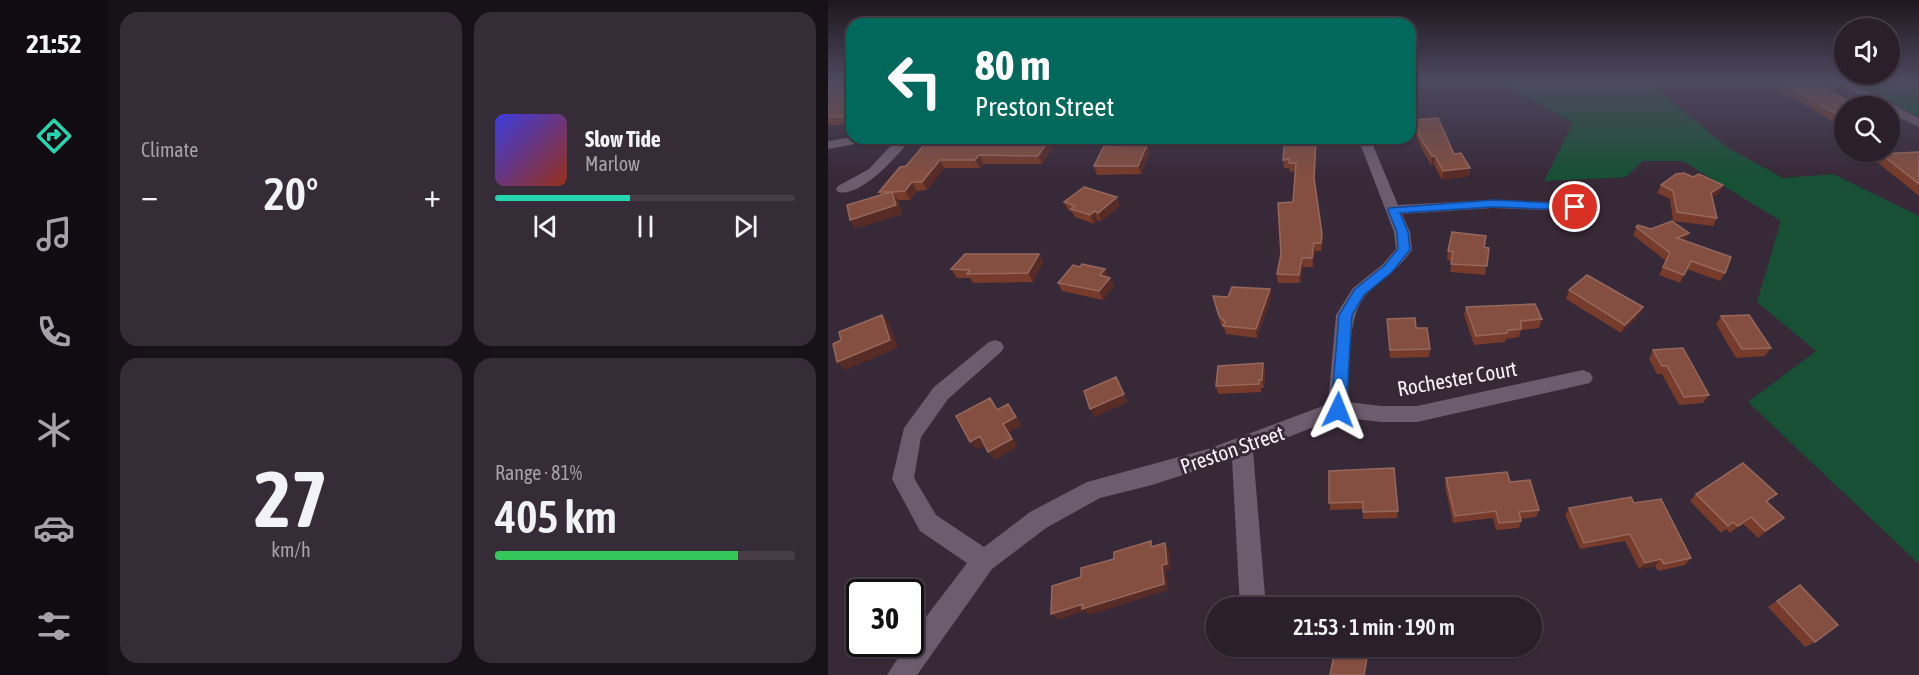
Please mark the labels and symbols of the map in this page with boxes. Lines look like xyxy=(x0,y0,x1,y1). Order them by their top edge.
pin xyxy=(1549,181,1600,232)
street label: Rochester Court xyxy=(1395,356,1519,400)
position arrow xyxy=(1306,378,1370,442)
street label: Preston Street xyxy=(1177,420,1287,478)
speed limit sign: 30 xyxy=(846,579,924,657)

